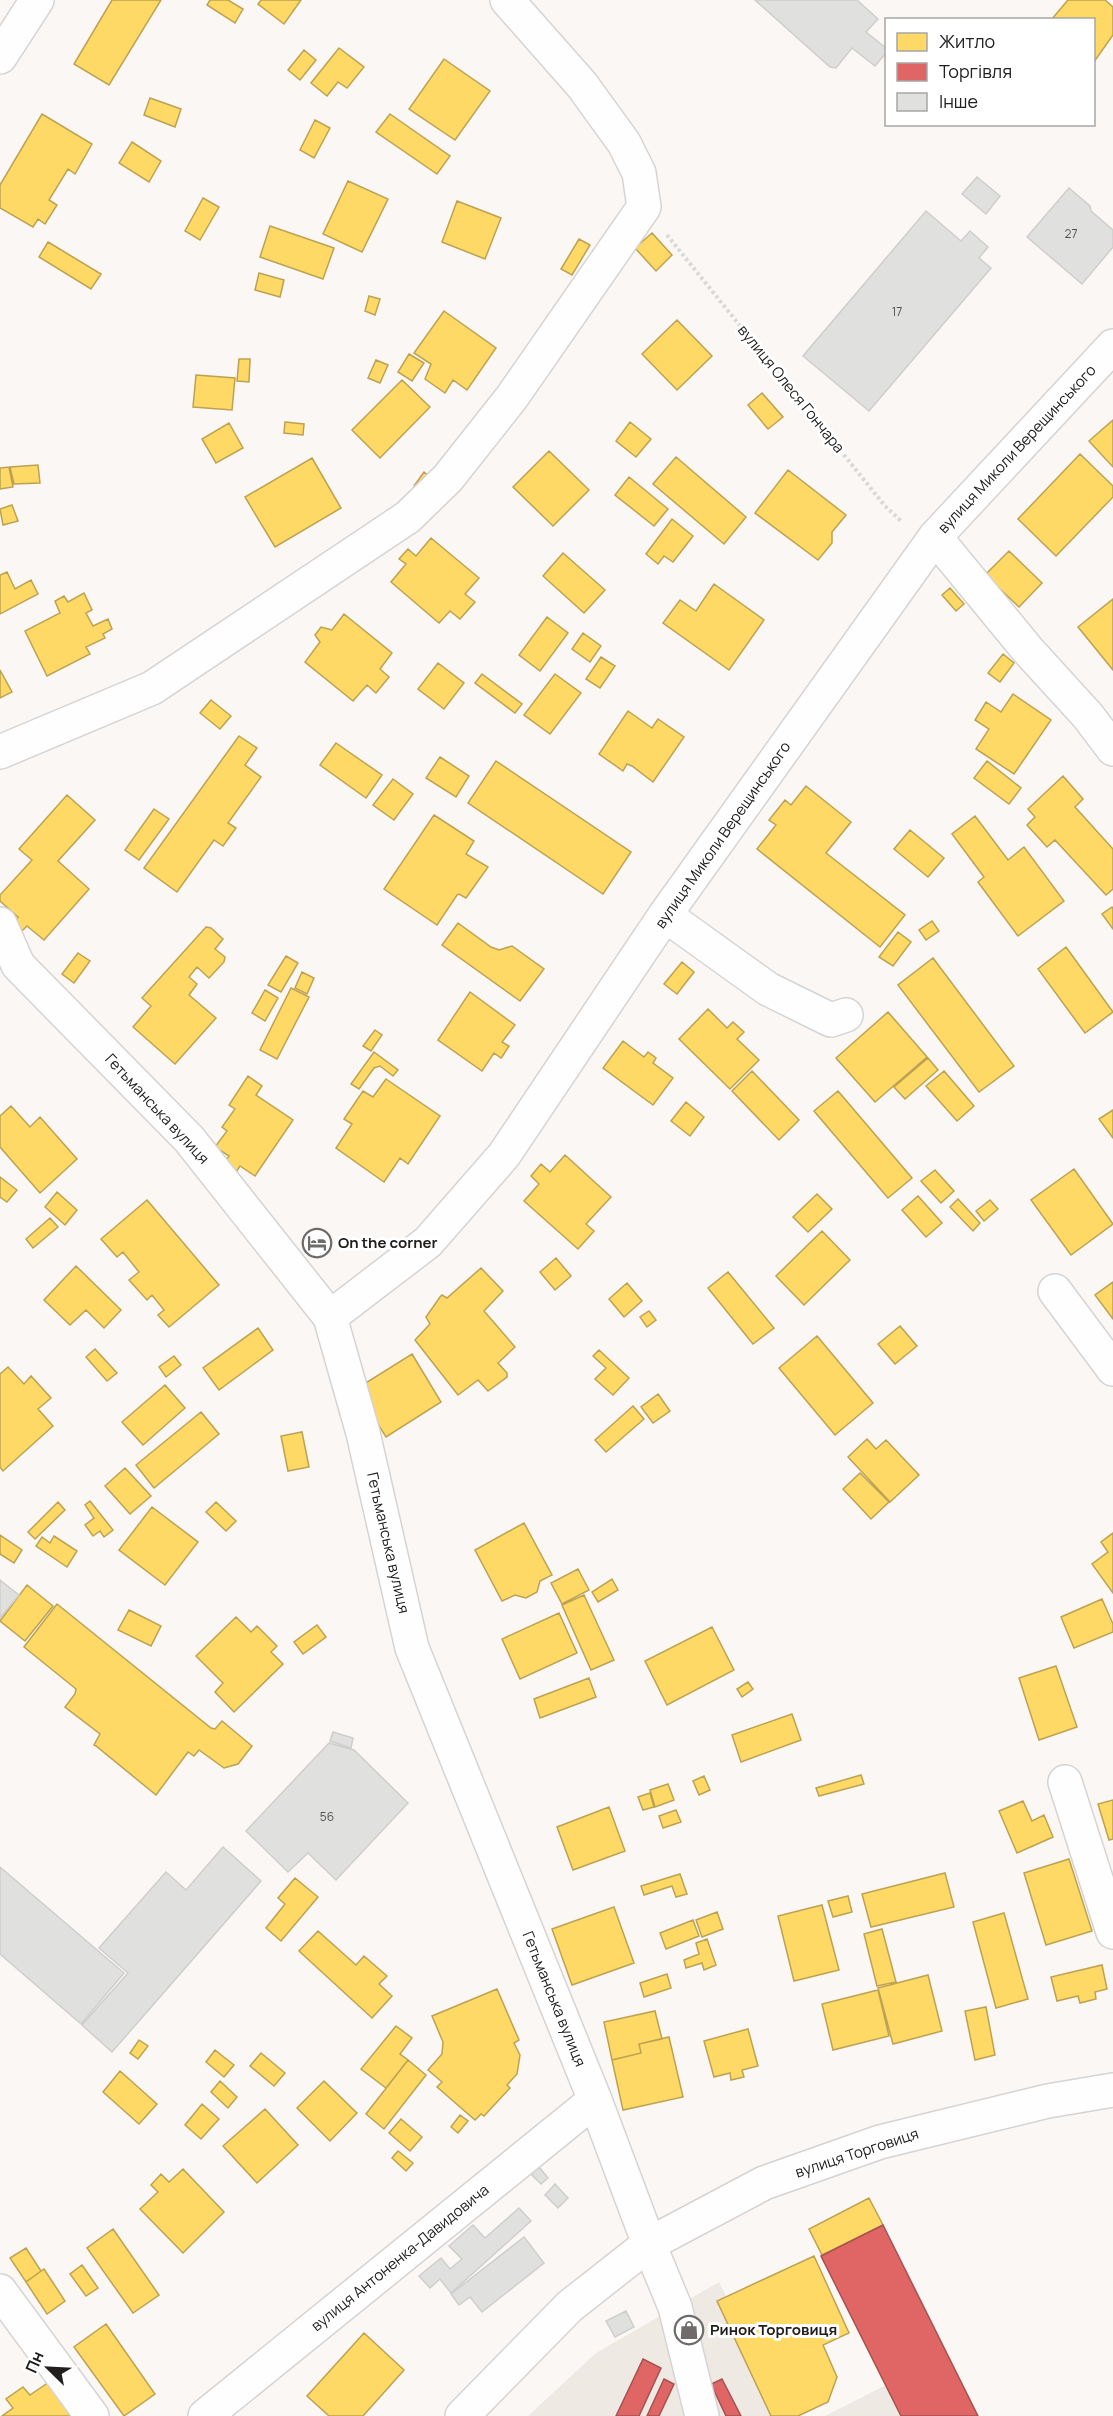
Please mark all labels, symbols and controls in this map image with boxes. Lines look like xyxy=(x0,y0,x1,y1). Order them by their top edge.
legend xyxy=(885,18,1095,126)
text: Житло xyxy=(939,29,995,53)
text: Торгівля xyxy=(939,59,1012,83)
text: Інше xyxy=(939,89,978,113)
house number: 27 xyxy=(1065,225,1077,242)
house number: 17 xyxy=(892,303,902,320)
street label: вулиця Олеся Гончара xyxy=(733,320,850,457)
street label: вулиця Миколи Верещинського xyxy=(933,360,1101,538)
street label: вулиця Миколи Верещинського xyxy=(650,737,795,932)
street label: Гетьманська вулиця xyxy=(101,1049,214,1169)
hotel icon: On the corner xyxy=(301,1227,333,1259)
place label: On the corner xyxy=(338,1232,437,1253)
street label: Гетьманська вулиця xyxy=(362,1470,415,1616)
house number: 56 xyxy=(320,1808,334,1825)
street label: Гетьманська вулиця xyxy=(518,1928,591,2070)
street label: вулиця Торговиця xyxy=(792,2123,921,2182)
street label: вулиця Антоненка-Давидовича xyxy=(306,2179,493,2336)
shop icon: Ринок Торговиця xyxy=(673,2314,705,2346)
place label: Ринок Торговиця xyxy=(710,2319,837,2340)
north arrow xyxy=(18,2338,78,2398)
text: Пн xyxy=(20,2348,49,2376)

